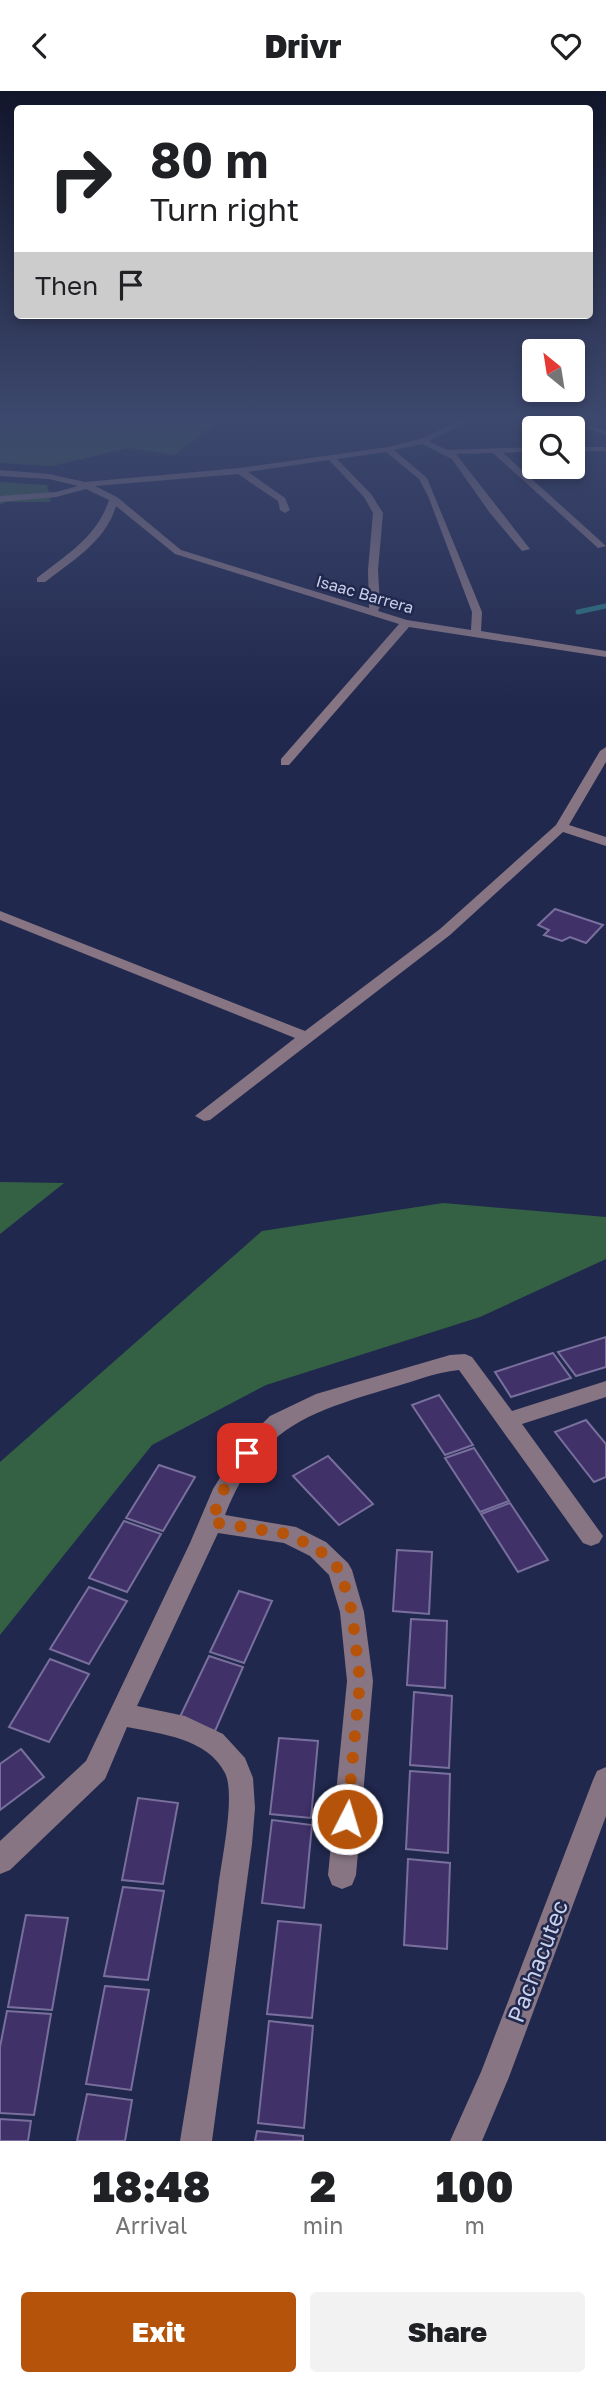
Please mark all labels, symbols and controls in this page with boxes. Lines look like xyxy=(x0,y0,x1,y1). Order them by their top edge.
icon: back xyxy=(21,27,59,65)
text: Drivr xyxy=(264,27,342,65)
icon: heart xyxy=(547,27,585,65)
text: 80 m xyxy=(150,130,268,189)
icon: right xyxy=(35,133,126,224)
text: Turn right xyxy=(150,190,299,228)
icon: arrive xyxy=(112,266,150,304)
text: Then xyxy=(35,270,98,301)
north arrow xyxy=(522,339,584,403)
map controls xyxy=(522,339,585,479)
button: search xyxy=(522,416,585,479)
street label: Isaac Barrera xyxy=(314,570,416,618)
pin xyxy=(217,1423,277,1483)
icon: arrive xyxy=(228,1434,266,1472)
position arrow xyxy=(310,1782,384,1856)
street label: Pachacutec xyxy=(501,1896,573,2026)
text: 18:48 xyxy=(92,2161,210,2211)
text: 2 xyxy=(310,2161,336,2211)
text: 100 xyxy=(436,2161,513,2211)
text: Arrival xyxy=(115,2211,187,2239)
text: min xyxy=(303,2211,343,2239)
text: m xyxy=(464,2211,485,2239)
button: Exit xyxy=(21,2292,296,2372)
button: Share xyxy=(310,2292,585,2372)

